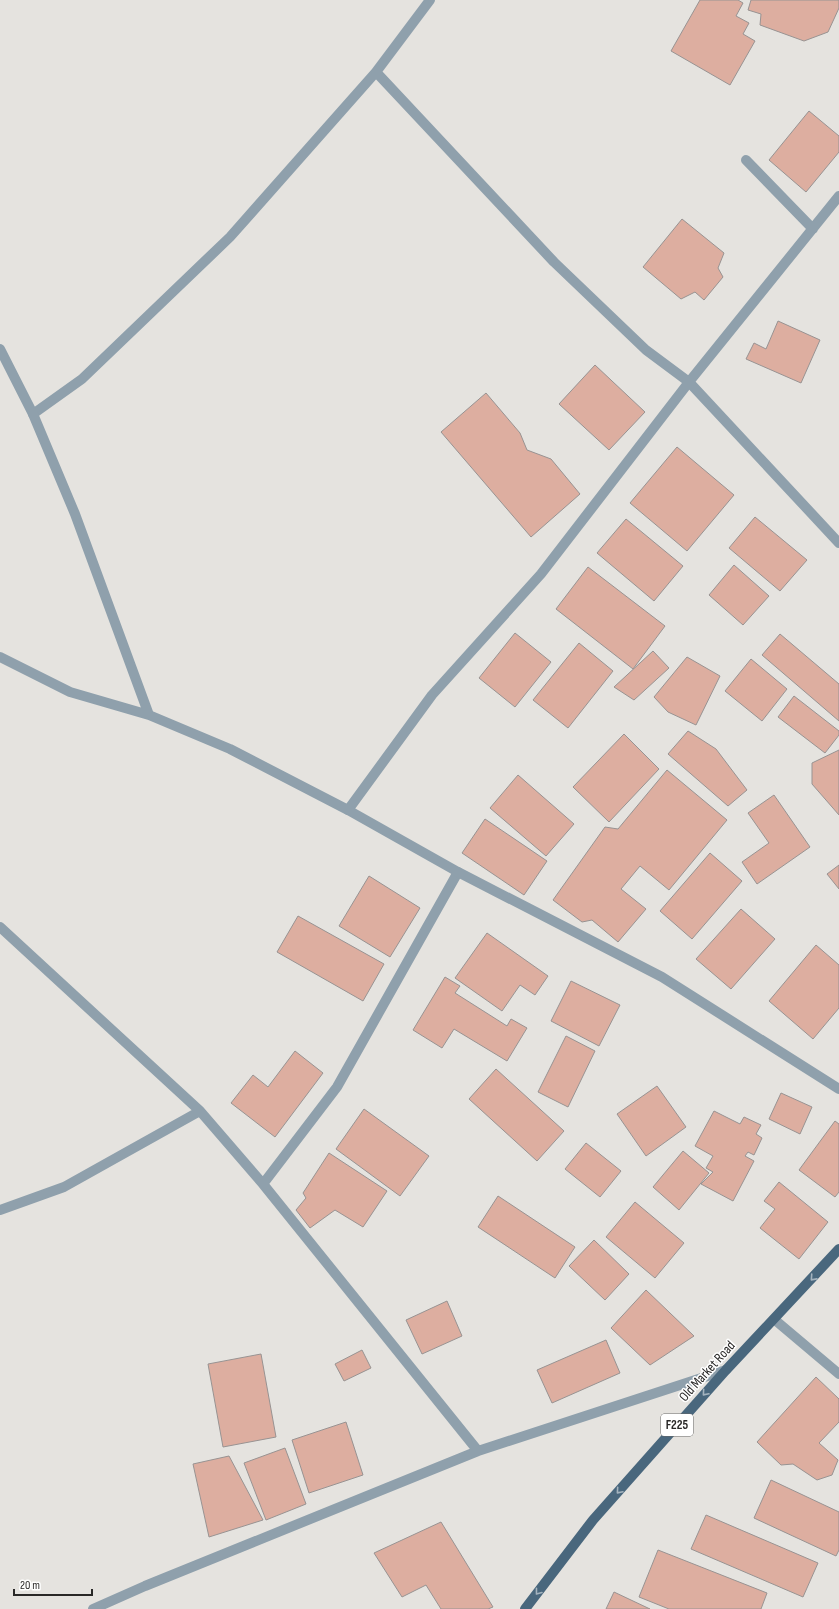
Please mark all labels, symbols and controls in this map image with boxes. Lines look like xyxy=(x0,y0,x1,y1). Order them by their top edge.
one-way arrow xyxy=(810,1273,818,1281)
street label: Old Market Road xyxy=(675,1337,739,1405)
one-way arrow xyxy=(703,1389,710,1396)
road number: F225 xyxy=(661,1414,693,1436)
one-way arrow xyxy=(617,1486,624,1494)
scale bar xyxy=(14,1571,92,1597)
text: 20 m xyxy=(20,1578,40,1593)
one-way arrow xyxy=(536,1588,543,1595)

